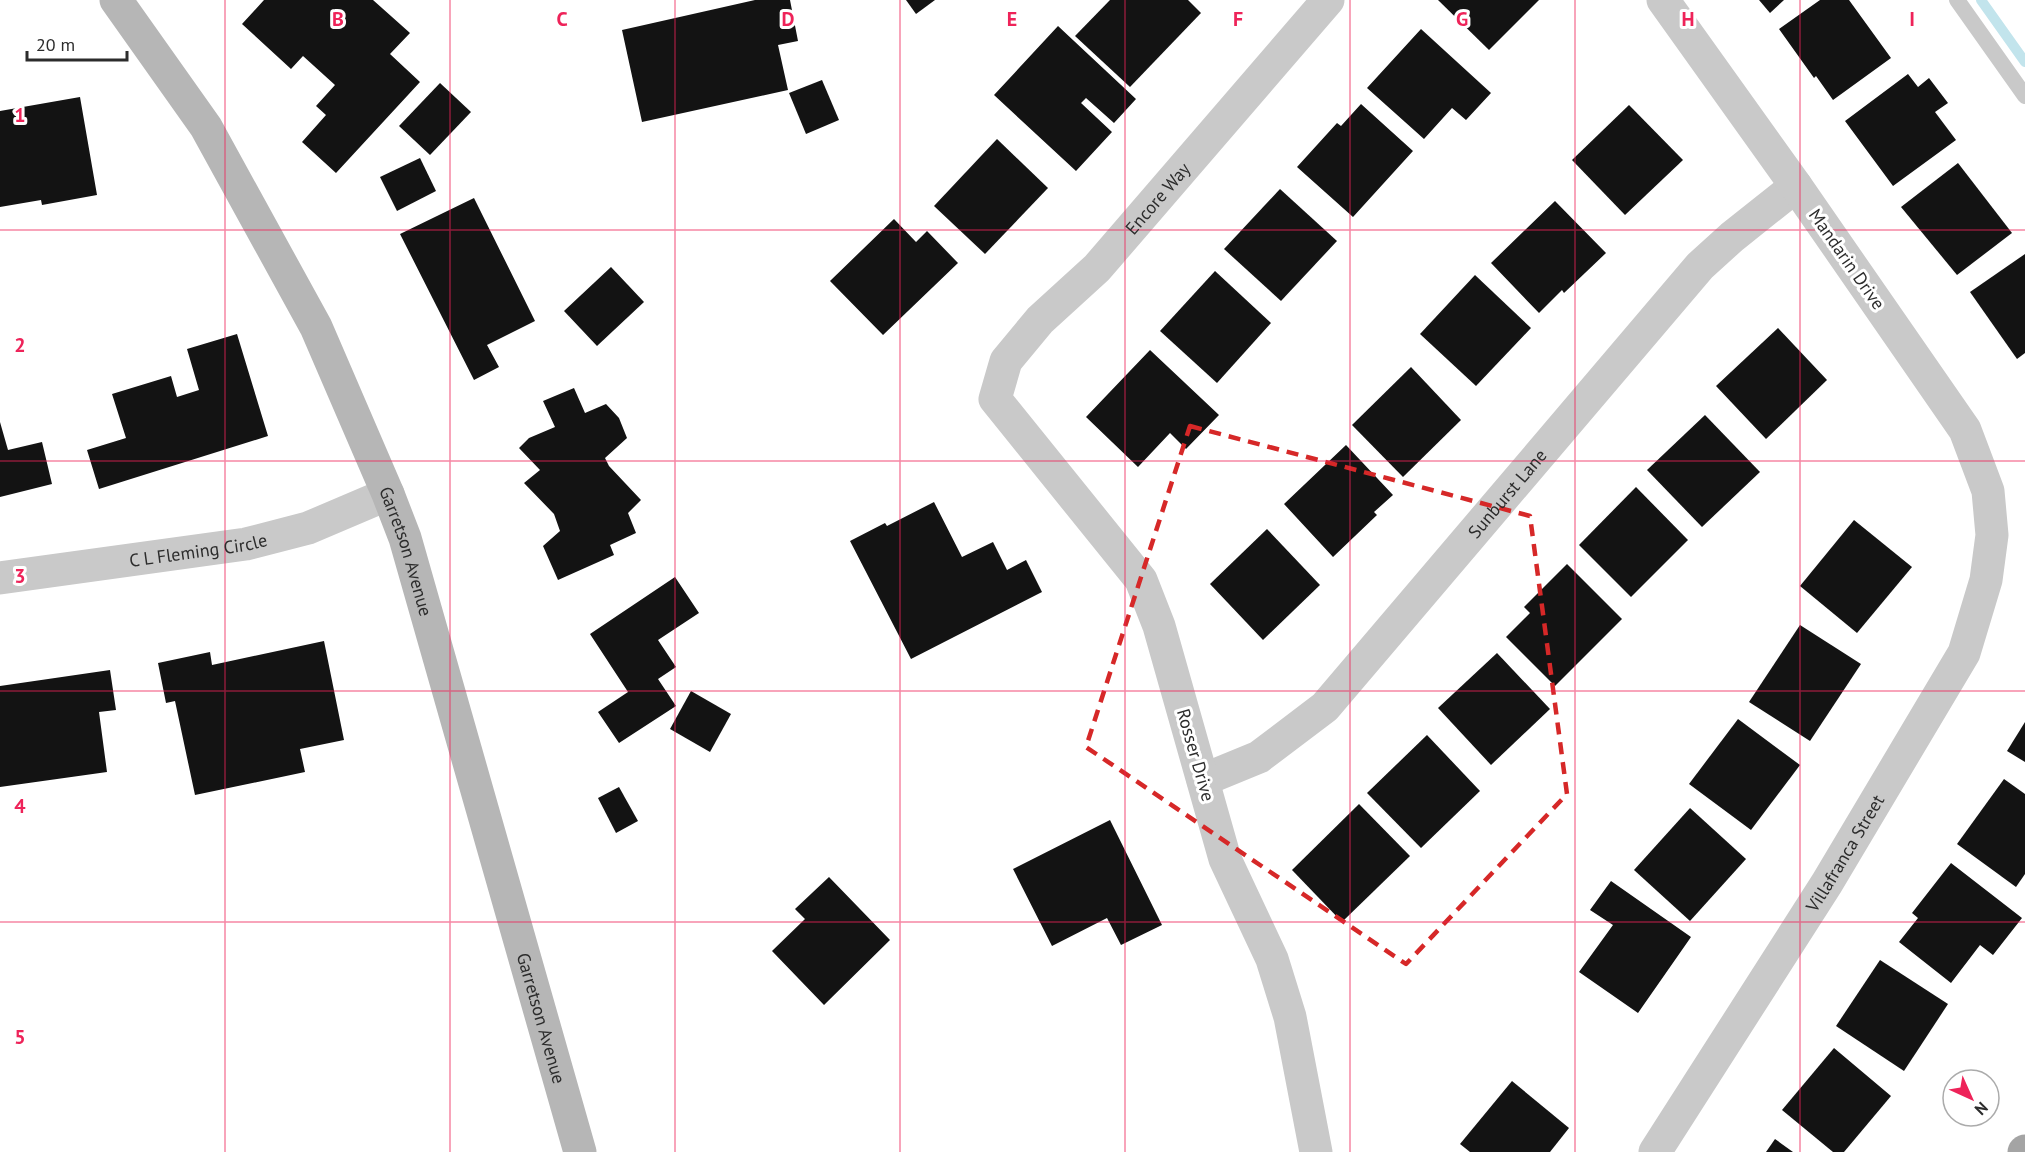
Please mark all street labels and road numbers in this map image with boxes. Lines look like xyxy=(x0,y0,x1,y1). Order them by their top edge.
street label: Encore Way xyxy=(1120,157,1195,239)
street label: Mandarin Drive xyxy=(1804,204,1890,314)
street label: Sunburst Lane xyxy=(1462,444,1551,543)
street label: Garretson Avenue xyxy=(375,483,438,619)
street label: C L Fleming Circle xyxy=(128,528,269,572)
street label: Rosser Drive xyxy=(1172,706,1220,804)
street label: Villafranca Street xyxy=(1800,790,1889,917)
street label: Garretson Avenue xyxy=(512,950,571,1086)

